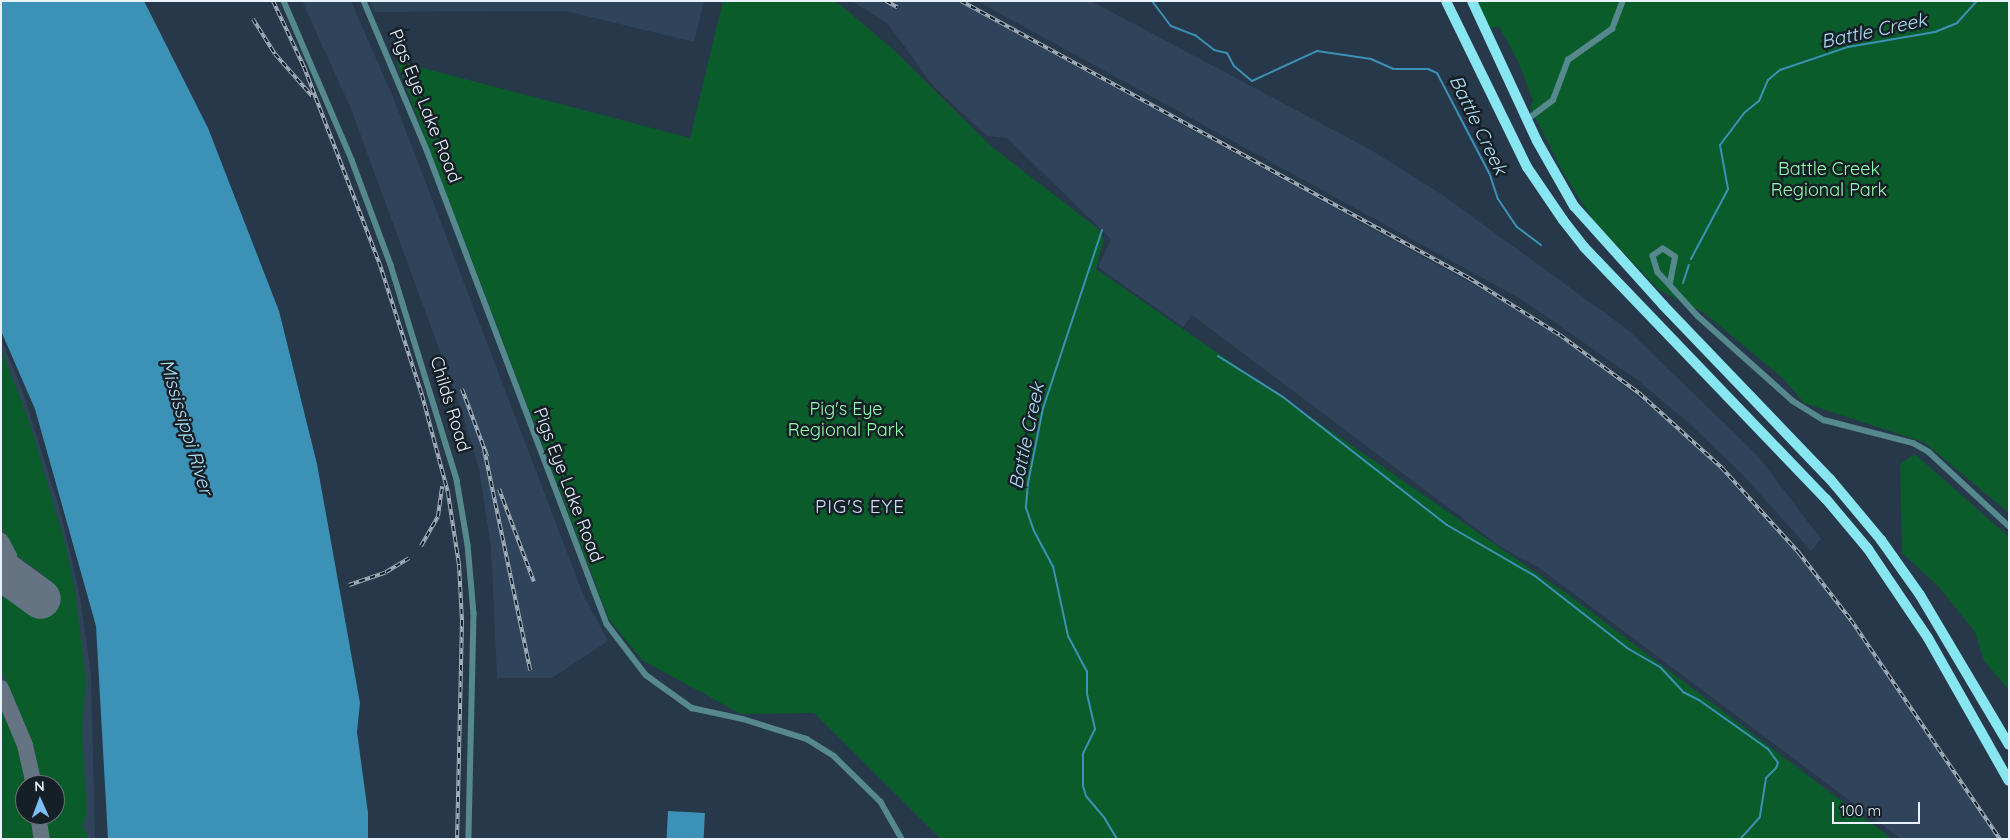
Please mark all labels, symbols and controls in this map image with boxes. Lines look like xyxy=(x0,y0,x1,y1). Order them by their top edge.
water label: Battle Creek xyxy=(1819,9,1929,53)
street label: Pigs Eye Lake Road xyxy=(384,26,466,186)
water label: Battle Creek xyxy=(1444,72,1512,178)
park label: Battle Creek Regional Park xyxy=(1771,159,1887,202)
street label: Childs Road xyxy=(425,354,475,454)
water label: Mississippi River xyxy=(155,356,217,498)
water label: Battle Creek xyxy=(1005,381,1049,491)
park label: Pig's Eye Regional Park xyxy=(788,399,904,442)
street label: Pigs Eye Lake Road xyxy=(529,405,607,565)
district label: PIG'S EYE xyxy=(814,496,906,518)
north arrow xyxy=(15,775,65,825)
text: N xyxy=(34,777,45,795)
scale bar xyxy=(1835,792,1922,824)
text: 100 m xyxy=(1840,801,1881,820)

